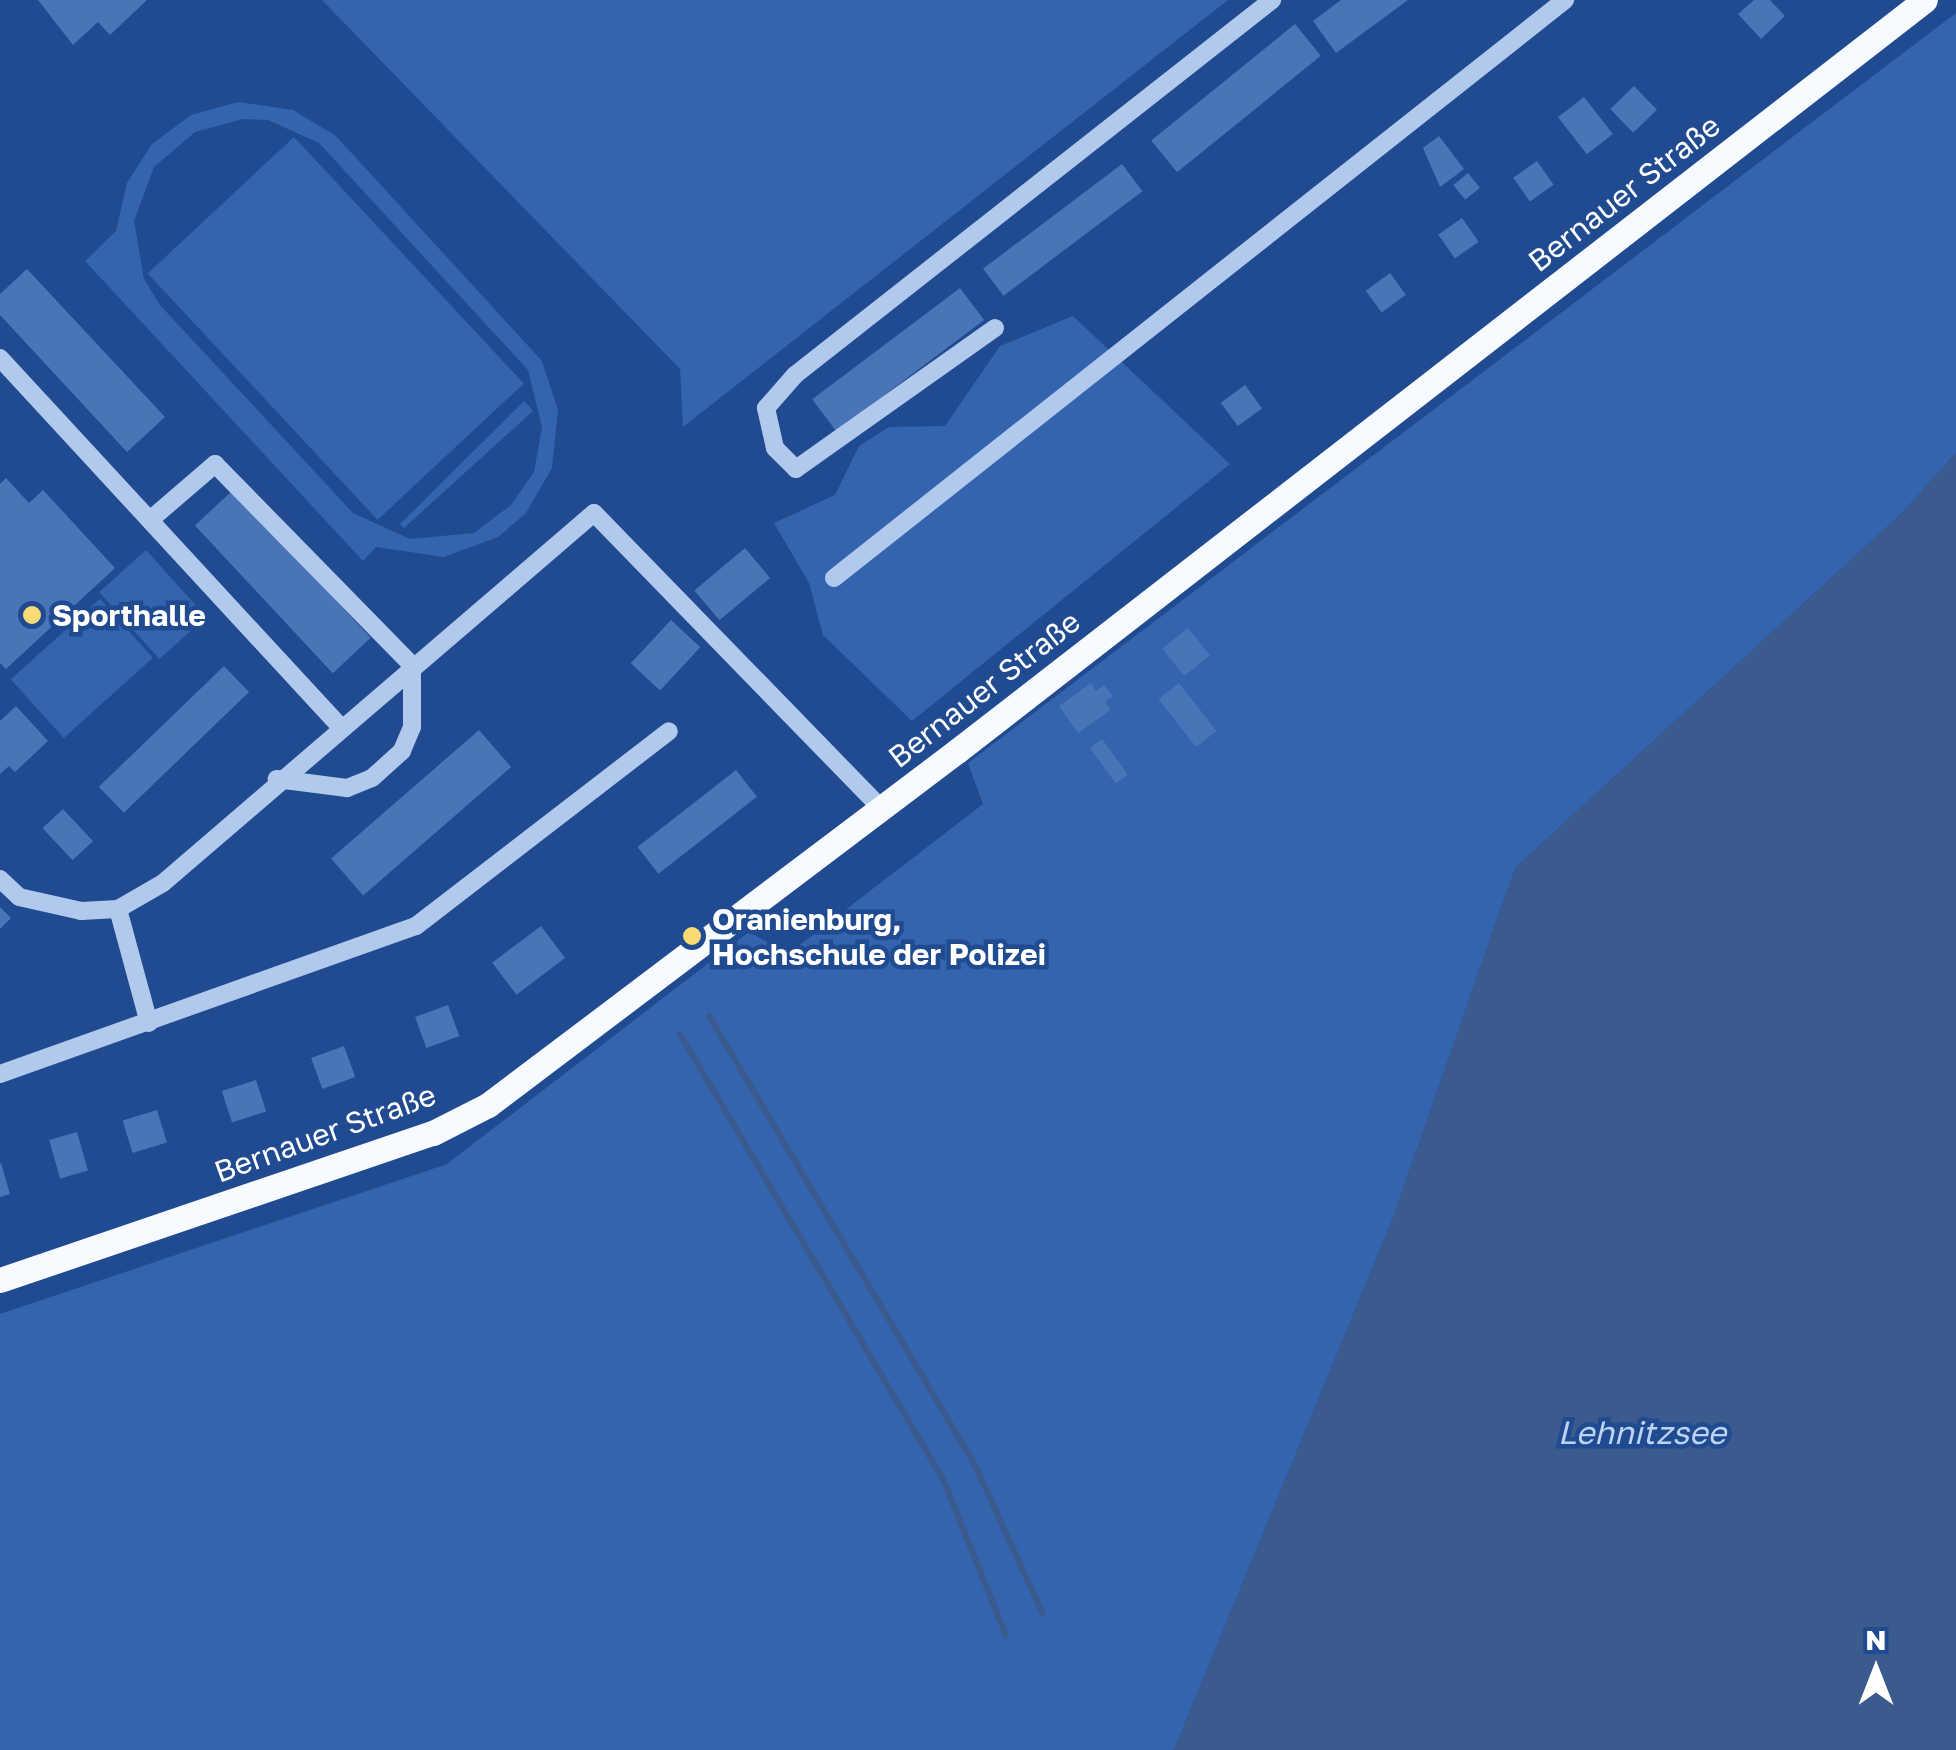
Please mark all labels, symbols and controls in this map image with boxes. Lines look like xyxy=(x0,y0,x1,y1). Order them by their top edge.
street label: Bernauer Straße xyxy=(1521,107,1727,279)
place label: Sporthalle xyxy=(52,597,206,633)
street label: Bernauer Straße xyxy=(881,603,1087,775)
marker: Sporthalle xyxy=(21,604,43,626)
place label: Oranienburg, Hochschule der Polizei xyxy=(712,901,1046,972)
marker: Oranienburg, Hochschule der Polizei xyxy=(681,925,703,947)
street label: Bernauer Straße xyxy=(209,1076,441,1190)
water label: Lehnitzsee xyxy=(1558,1413,1726,1451)
north arrow xyxy=(1826,1620,1926,1720)
text: N xyxy=(1865,1623,1887,1656)

